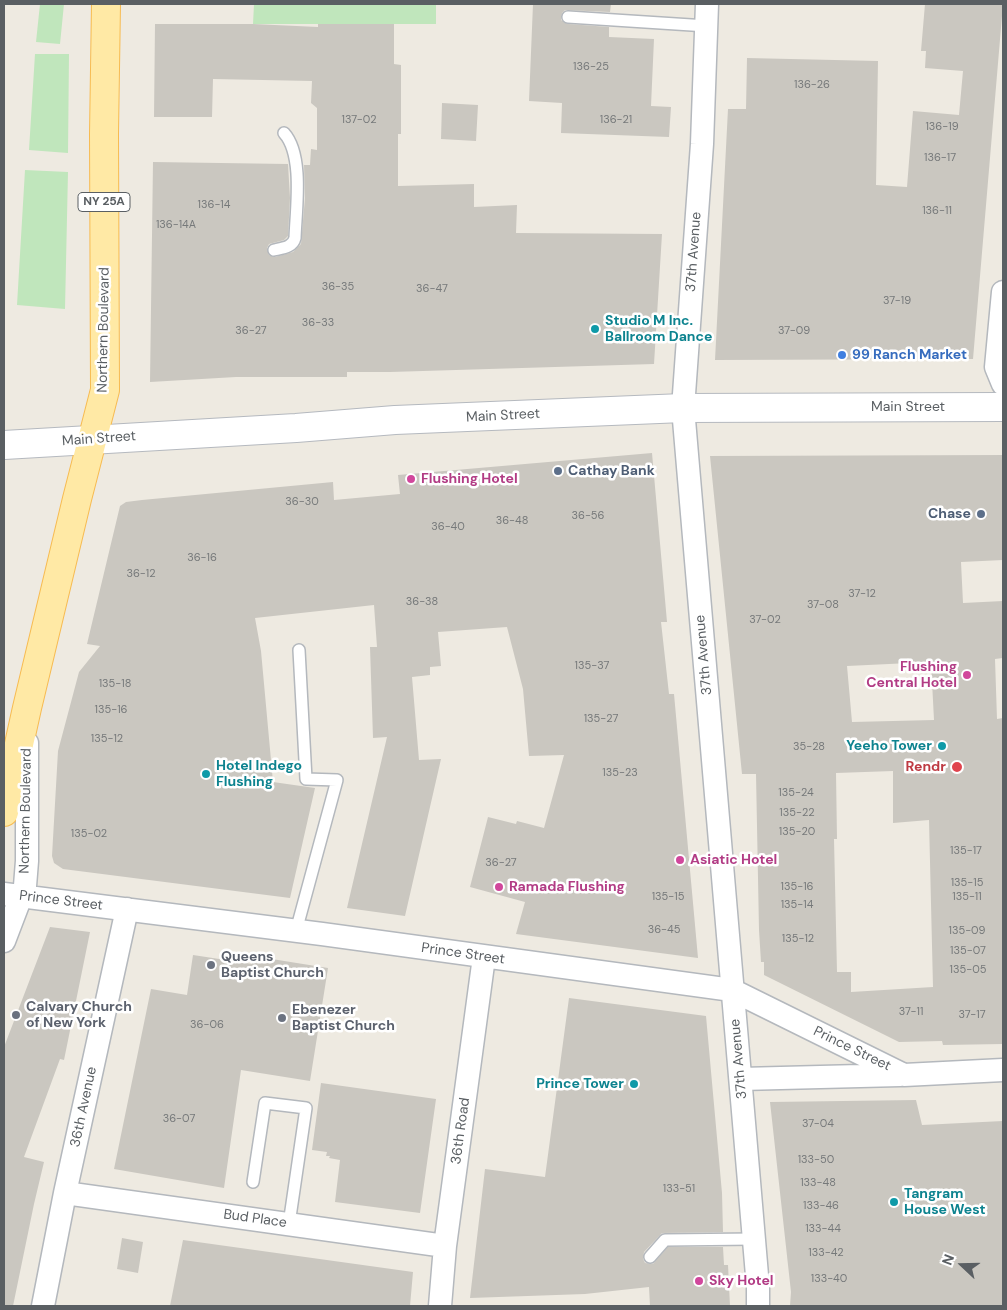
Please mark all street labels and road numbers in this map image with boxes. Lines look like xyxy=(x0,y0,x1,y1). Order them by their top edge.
road number: NY 25A xyxy=(78,192,130,212)
street label: 37th Avenue xyxy=(683,211,705,293)
street label: Northern Boulevard xyxy=(95,267,113,393)
street label: Main Street xyxy=(871,399,945,415)
street label: Main Street xyxy=(466,406,540,426)
street label: Main Street xyxy=(61,428,137,450)
street label: 37th Avenue xyxy=(692,614,716,696)
street label: Northern Boulevard xyxy=(17,748,35,874)
street label: Prince Street xyxy=(18,888,104,914)
street label: Prince Street xyxy=(420,940,506,968)
street label: 37th Avenue xyxy=(727,1018,751,1100)
street label: Prince Street xyxy=(811,1023,893,1075)
street label: 36th Avenue xyxy=(67,1065,101,1149)
street label: 36th Road xyxy=(448,1097,474,1165)
street label: Bud Place xyxy=(222,1206,288,1232)

